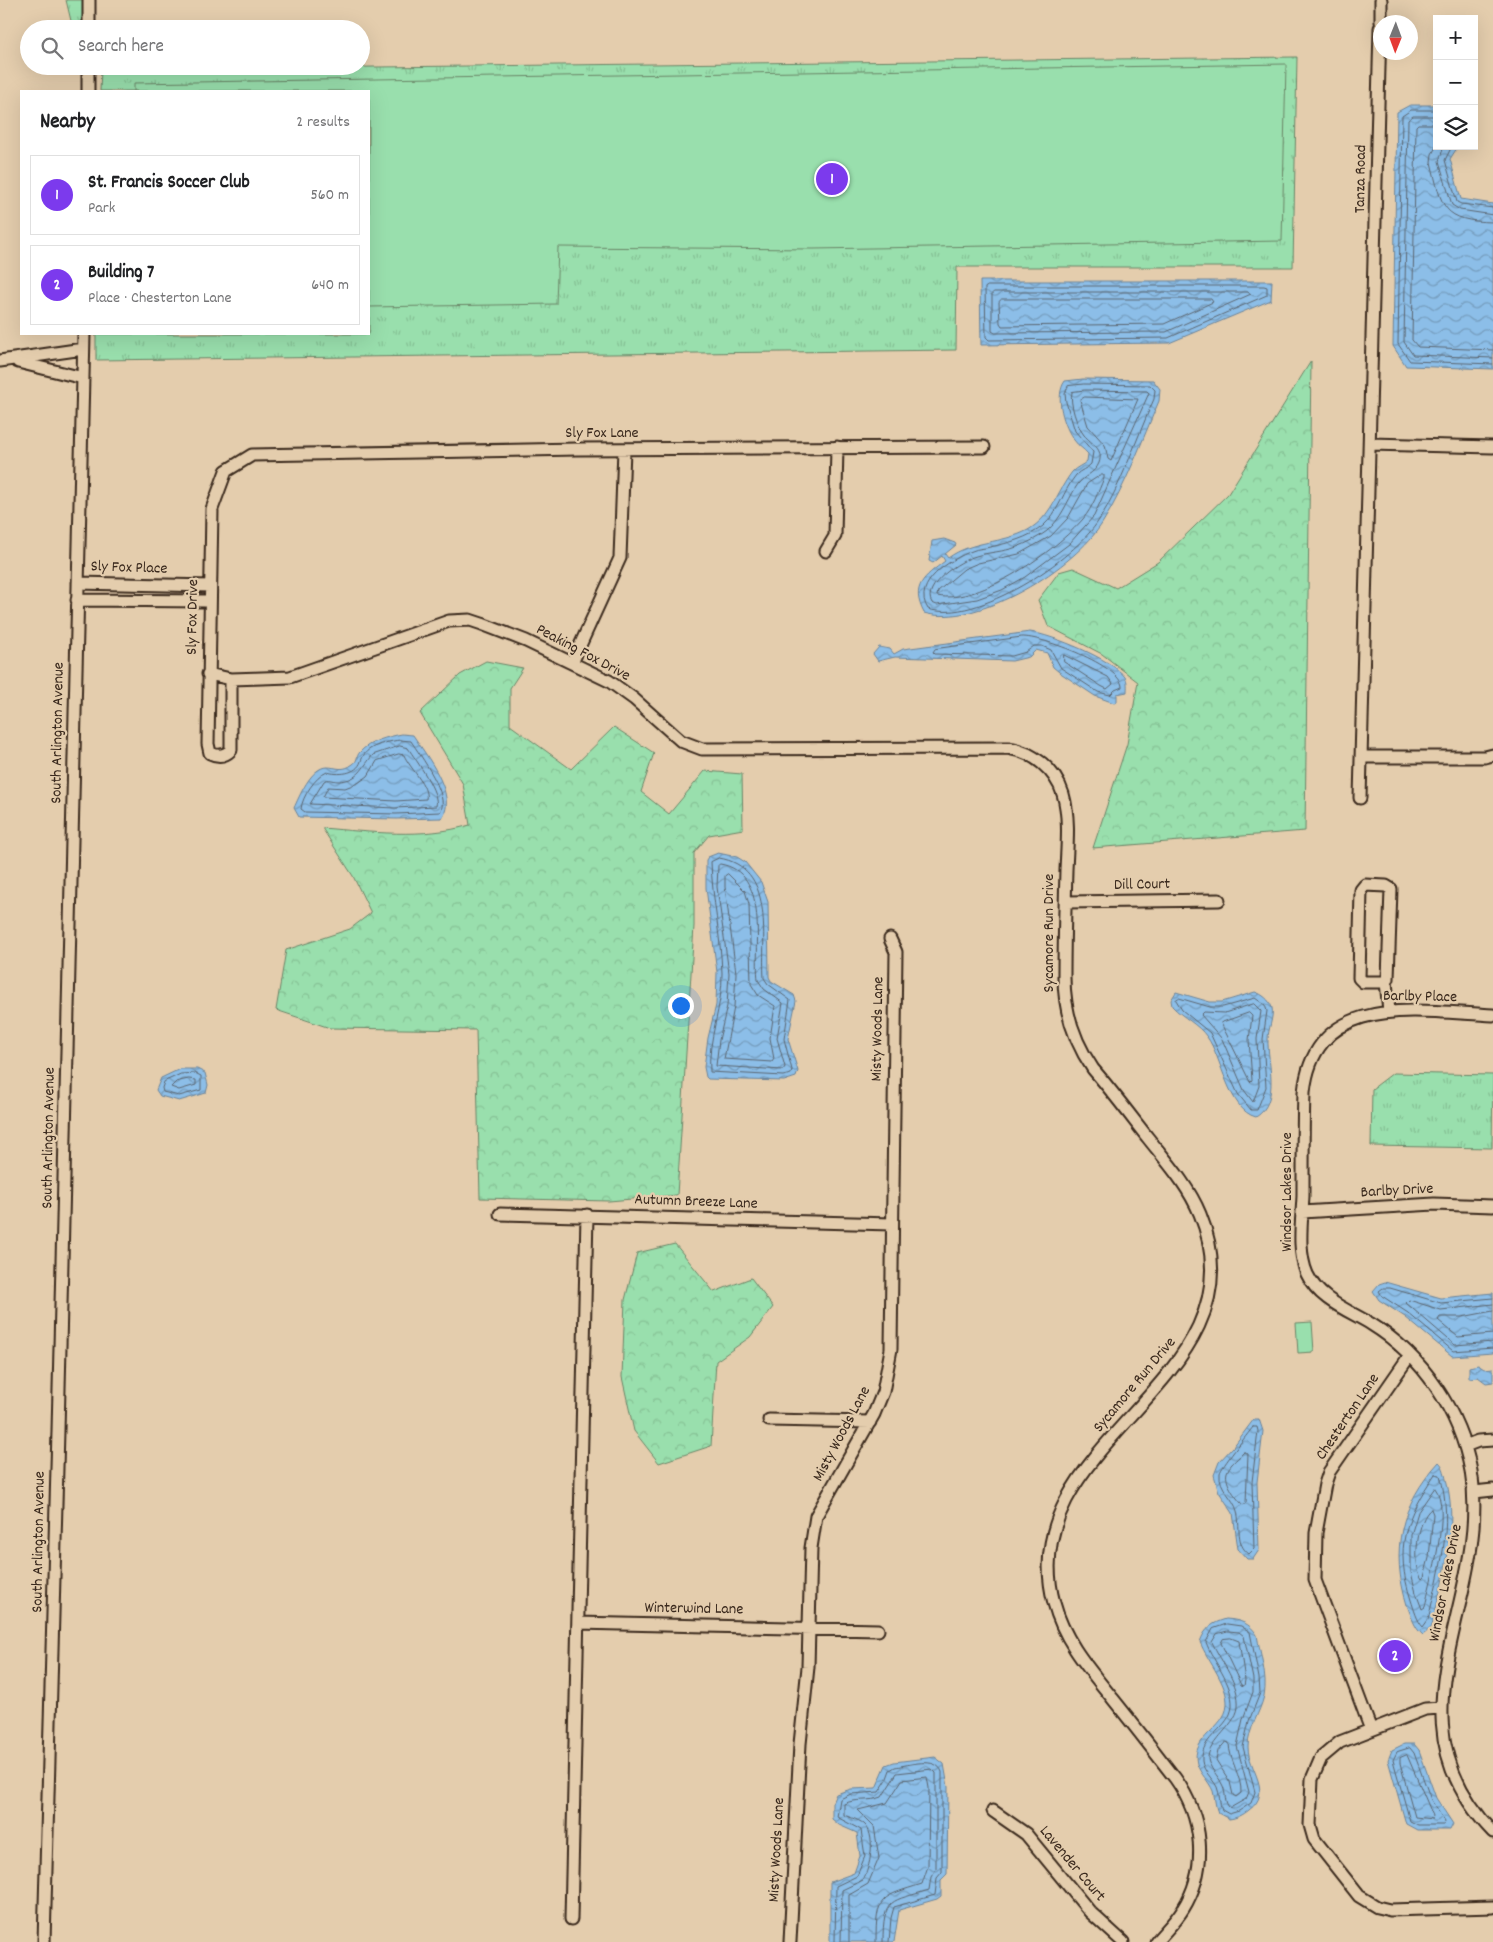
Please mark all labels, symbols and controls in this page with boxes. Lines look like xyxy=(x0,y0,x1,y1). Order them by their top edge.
north arrow xyxy=(1373,15,1418,60)
map controls xyxy=(1433,15,1478,150)
button: + xyxy=(1433,15,1478,60)
search box xyxy=(20,20,370,75)
icon: search xyxy=(38,34,66,62)
text: Search here xyxy=(78,34,164,61)
button: − xyxy=(1433,60,1478,105)
button: layers xyxy=(1433,105,1478,150)
text: Nearby xyxy=(40,108,95,138)
text: 2 results xyxy=(296,111,350,134)
street label: Tanza Road xyxy=(1349,145,1373,213)
pin: 1 xyxy=(816,160,848,198)
text: St. Francis Soccer Club xyxy=(88,170,250,197)
text: 1 xyxy=(55,184,59,207)
text: 560 m xyxy=(310,184,349,207)
text: Park xyxy=(88,197,115,220)
text: Building 7 xyxy=(88,260,154,287)
text: 2 xyxy=(54,274,61,297)
text: 640 m xyxy=(311,274,349,297)
text: Place · Chesterton Lane xyxy=(88,287,232,310)
street label: Sly Fox Lane xyxy=(565,422,639,445)
street label: Sly Fox Place xyxy=(90,555,168,581)
street label: Sly Fox Drive xyxy=(181,579,205,655)
street label: Peaking Fox Drive xyxy=(532,618,634,688)
street label: South Arlington Avenue xyxy=(45,662,71,804)
street label: Dill Court xyxy=(1114,873,1170,897)
street label: Sycamore Run Drive xyxy=(1038,874,1061,992)
street label: Misty Woods Lane xyxy=(866,976,890,1082)
street label: Barlby Place xyxy=(1383,985,1457,1009)
your location xyxy=(668,993,694,1019)
street label: South Arlington Avenue xyxy=(36,1067,62,1209)
street label: Windsor Lakes Drive xyxy=(1276,1132,1299,1252)
street label: Barlby Drive xyxy=(1360,1178,1434,1204)
street label: Autumn Breeze Lane xyxy=(634,1188,758,1216)
street label: Sycamore Run Drive xyxy=(1088,1332,1182,1438)
street label: Chesterton Lane xyxy=(1310,1369,1386,1465)
street label: Misty Woods Lane xyxy=(807,1382,877,1486)
street label: South Arlington Avenue xyxy=(26,1471,52,1613)
street label: Windsor Lakes Drive xyxy=(1423,1522,1469,1644)
street label: Winterwind Lane xyxy=(644,1597,744,1621)
pin: 2 xyxy=(1379,1637,1411,1675)
street label: Misty Woods Lane xyxy=(763,1797,791,1903)
street label: Lavender Court xyxy=(1033,1821,1111,1907)

